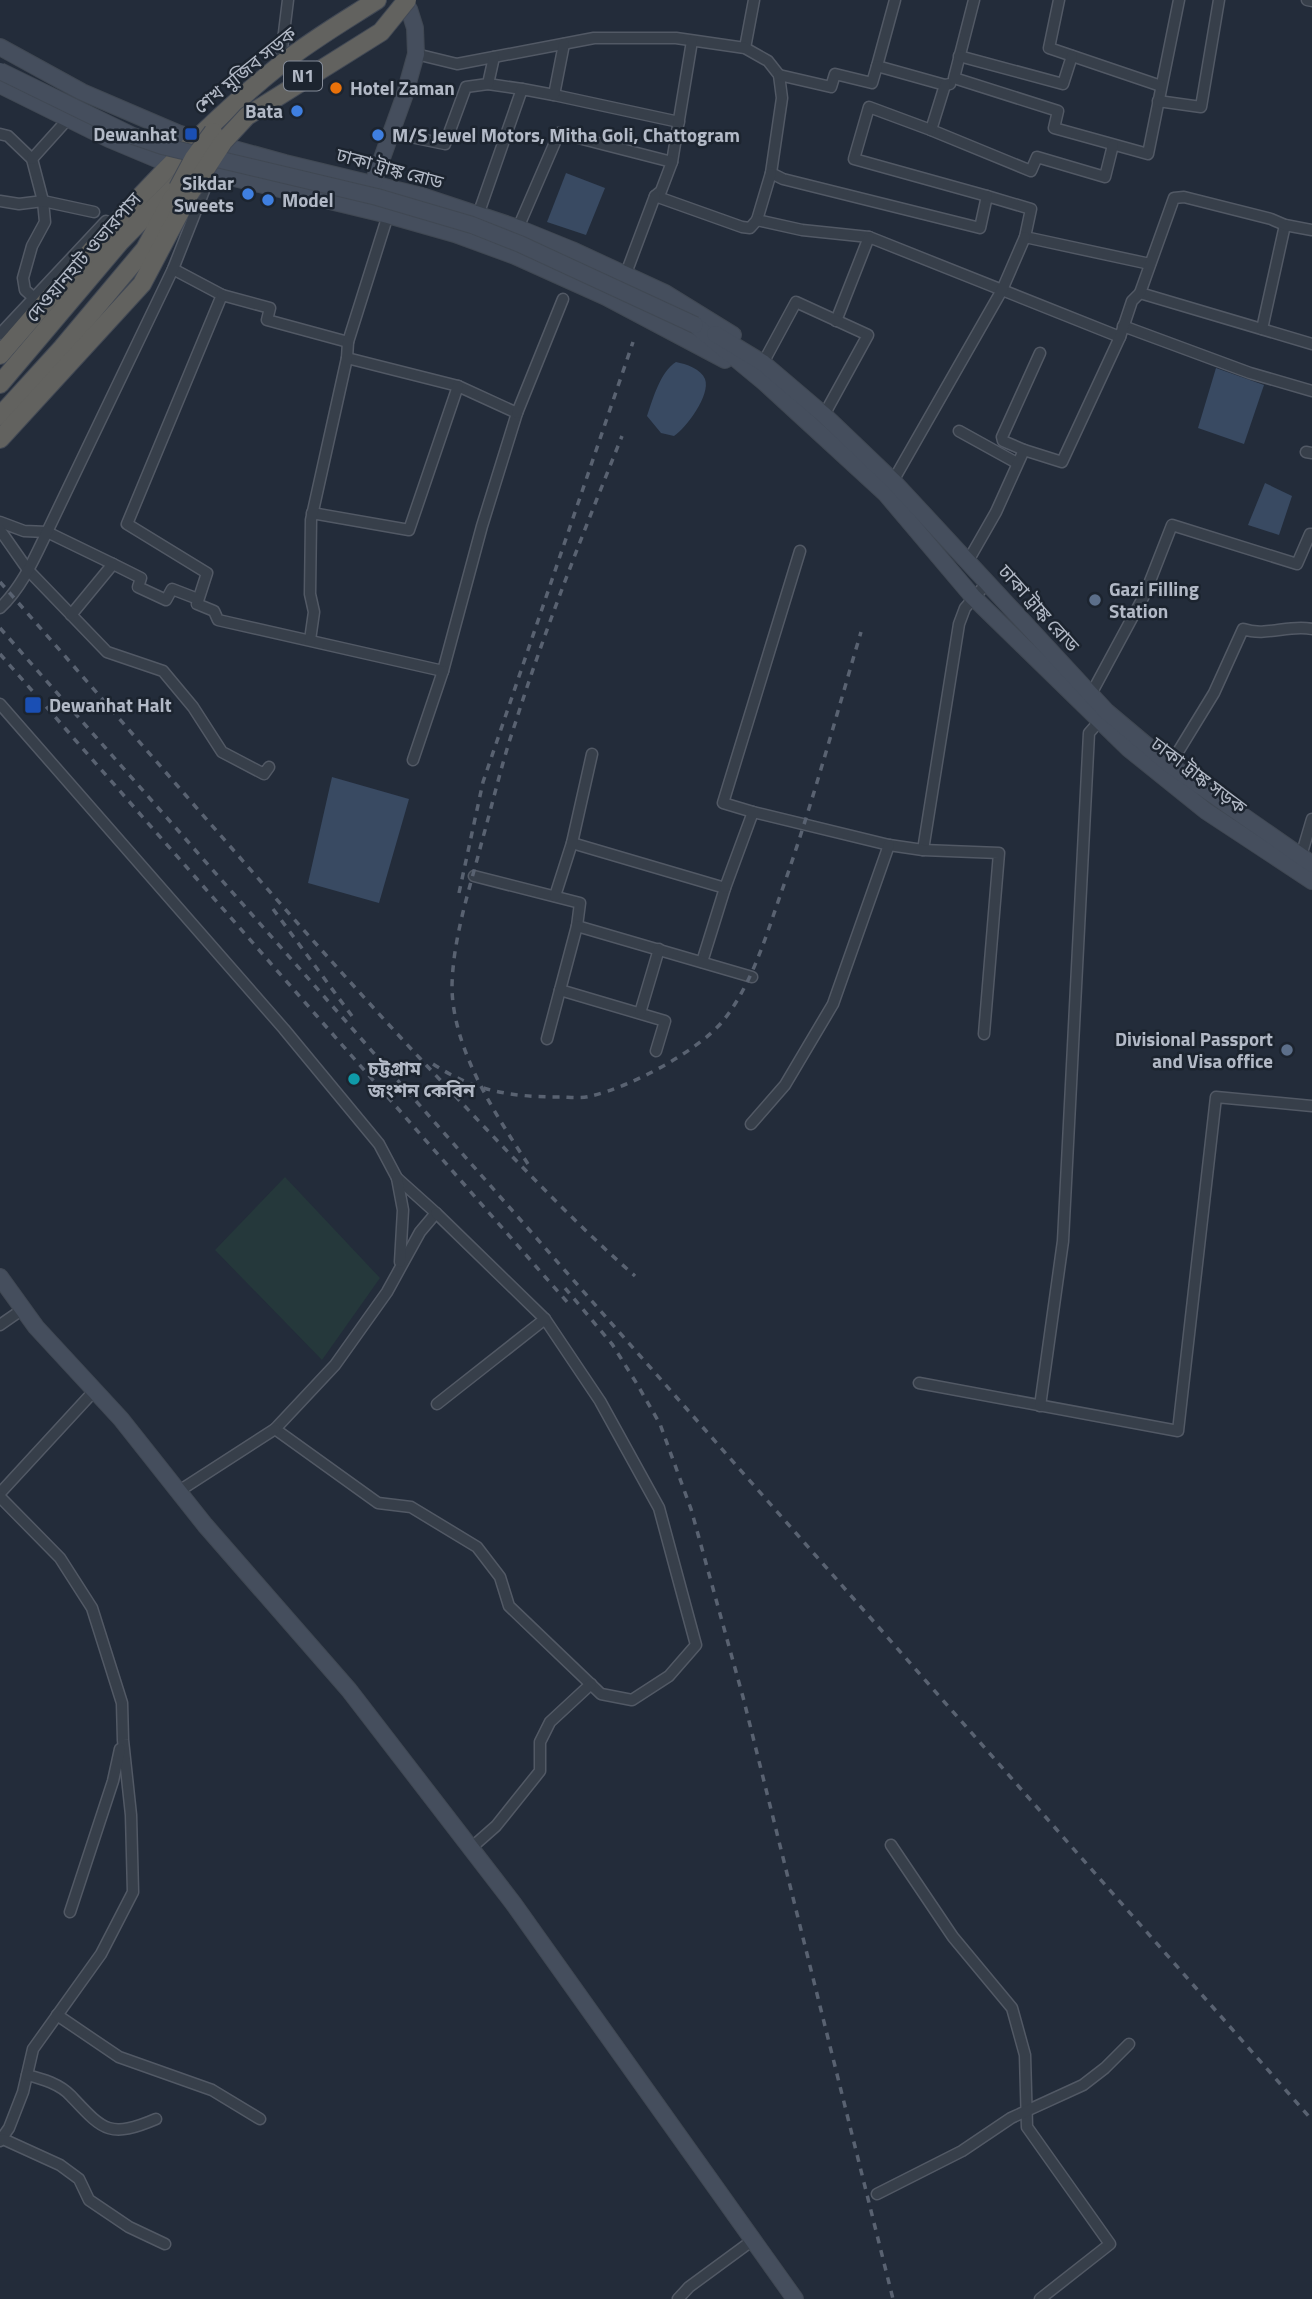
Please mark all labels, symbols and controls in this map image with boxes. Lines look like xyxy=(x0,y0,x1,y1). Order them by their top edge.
street label: শেখ মুজিব সড়ক xyxy=(187,19,303,120)
road number: N1 xyxy=(284,62,322,90)
place label: Hotel Zaman xyxy=(350,73,455,102)
marker: Hotel Zaman xyxy=(328,80,344,96)
place label: Bata xyxy=(245,96,283,125)
marker: Bata xyxy=(289,103,305,119)
place label: Dewanhat xyxy=(93,119,177,148)
place label: M/S Jewel Motors, Mitha Goli, Chattogram xyxy=(392,120,740,149)
marker: Dewanhat xyxy=(183,126,199,142)
marker: M/S Jewel Motors, Mitha Goli, Chattogram xyxy=(370,127,386,143)
street label: ঢাকা ট্রাঙ্ক রোড xyxy=(332,139,447,196)
place label: Sikdar Sweets xyxy=(174,168,234,219)
street label: দেওয়ানহাট ওভারপাস xyxy=(18,184,148,328)
place label: Model xyxy=(282,185,334,214)
marker: Sikdar Sweets xyxy=(240,186,256,202)
marker: Model xyxy=(260,192,276,208)
street label: ঢাকা ট্রাঙ্ক রোড xyxy=(991,556,1087,658)
place label: Gazi Filling Station xyxy=(1109,574,1199,625)
marker: Gazi Filling Station xyxy=(1087,592,1103,608)
place label: Dewanhat Halt xyxy=(49,690,172,719)
marker: Dewanhat Halt xyxy=(23,695,43,715)
street label: ঢাকা ট্রাঙ্ক সড়ক xyxy=(1144,728,1254,821)
place label: Divisional Passport and Visa office xyxy=(1115,1024,1273,1075)
marker: Divisional Passport and Visa office xyxy=(1279,1042,1295,1058)
place label: চট্টগ্রাম জংশন কেবিন xyxy=(367,1053,476,1104)
marker: চট্টগ্রাম জংশন কেবিন xyxy=(346,1071,362,1087)

